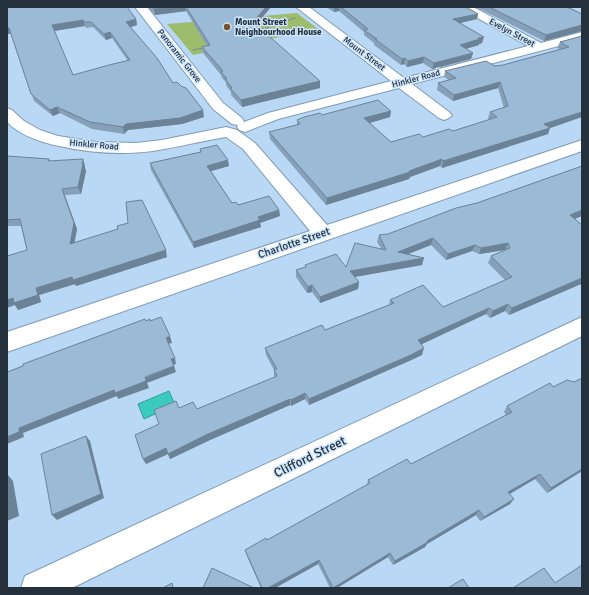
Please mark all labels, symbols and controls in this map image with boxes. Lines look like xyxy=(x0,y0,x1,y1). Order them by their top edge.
street label: Evelyn Street xyxy=(487,16,537,50)
place label: Mount Street Neighbourhood House xyxy=(235,17,322,38)
marker: Mount Street Neighbourhood House xyxy=(222,22,232,32)
street label: Panoramic Grove xyxy=(155,27,204,85)
street label: Mount Street xyxy=(341,34,387,74)
street label: Hinkler Road xyxy=(391,67,442,91)
street label: Hinkler Road xyxy=(69,137,119,153)
street label: Charlotte Street xyxy=(256,225,332,261)
street label: Clifford Street xyxy=(271,432,349,481)

